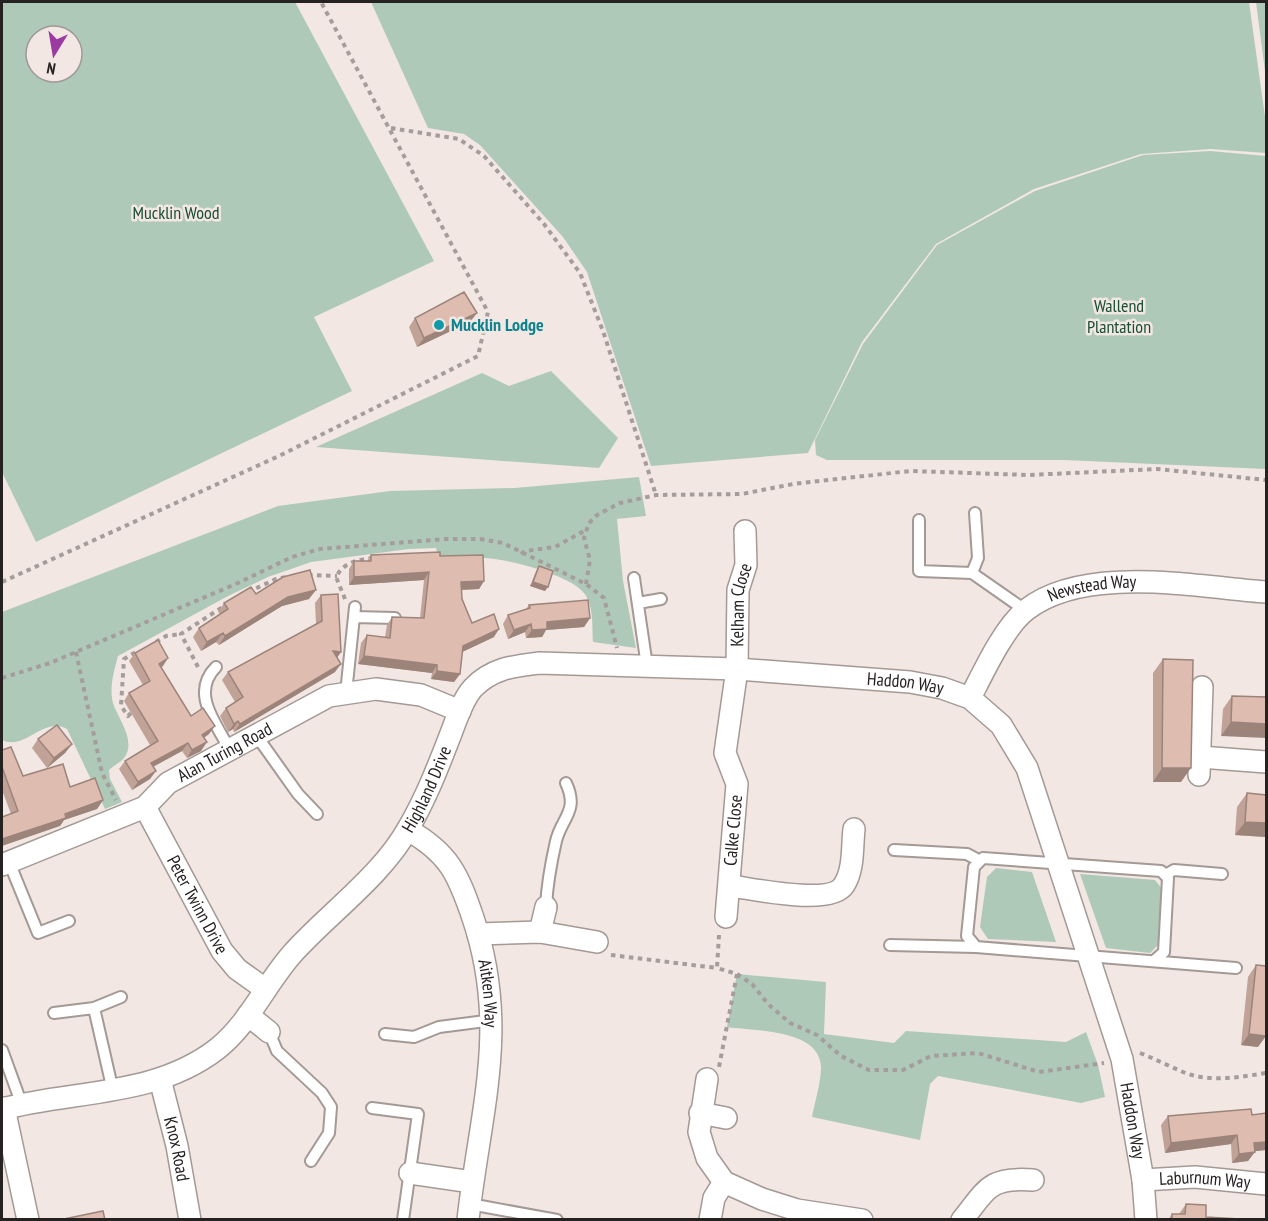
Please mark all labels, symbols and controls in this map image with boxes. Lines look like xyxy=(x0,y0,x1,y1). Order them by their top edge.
north arrow xyxy=(24,24,84,84)
text: N xyxy=(45,58,57,79)
park label: Mucklin Wood xyxy=(133,201,220,224)
park label: Wallend Plantation xyxy=(1087,294,1151,338)
place label: Mucklin Lodge xyxy=(451,313,544,336)
marker: Mucklin Lodge xyxy=(432,318,446,332)
street label: Kelham Close xyxy=(725,560,757,647)
street label: Newstead Way xyxy=(1044,570,1137,607)
street label: Haddon Way xyxy=(866,667,946,699)
street label: Alan Turing Road xyxy=(173,717,276,787)
street label: Highland Drive xyxy=(396,743,456,837)
street label: Calke Close xyxy=(718,794,747,867)
street label: Peter Twinn Drive xyxy=(162,851,234,958)
street label: Aitken Way xyxy=(473,957,503,1028)
street label: Haddon Way xyxy=(1115,1081,1151,1161)
street label: Knox Road xyxy=(159,1114,195,1183)
street label: Laburnum Way xyxy=(1159,1165,1252,1193)

